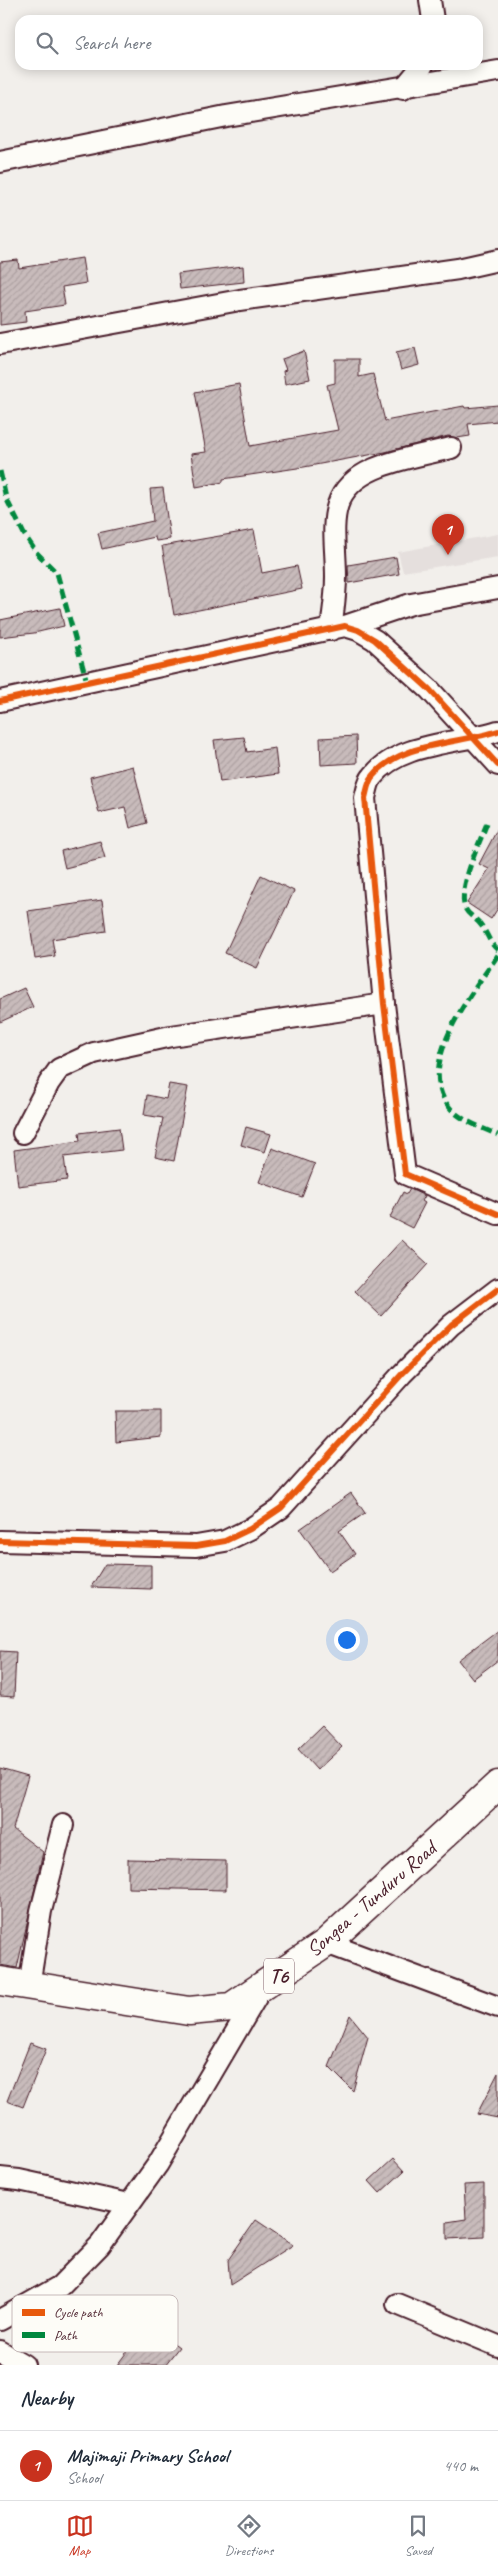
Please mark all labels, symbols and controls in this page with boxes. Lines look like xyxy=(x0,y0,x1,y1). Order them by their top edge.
search box xyxy=(15,15,483,70)
icon: search xyxy=(33,29,61,57)
text: Search here xyxy=(73,31,150,55)
pin: 1 xyxy=(432,514,464,555)
your location xyxy=(334,1627,360,1653)
street label: Songea - Tunduru Road xyxy=(301,1833,444,1962)
road number: T6 xyxy=(264,1958,294,1994)
legend xyxy=(12,2295,178,2352)
text: Cycle path xyxy=(54,2304,103,2321)
text: Path xyxy=(54,2327,78,2344)
text: Nearby xyxy=(20,2385,73,2411)
text: Majimaji Primary School xyxy=(67,2444,228,2468)
text: 1 xyxy=(32,2456,40,2476)
text: 440 m xyxy=(444,2456,478,2476)
text: School xyxy=(67,2468,101,2488)
tab: Map xyxy=(66,2512,94,2559)
tab: Directions xyxy=(225,2512,273,2559)
tab: Saved xyxy=(404,2512,432,2559)

